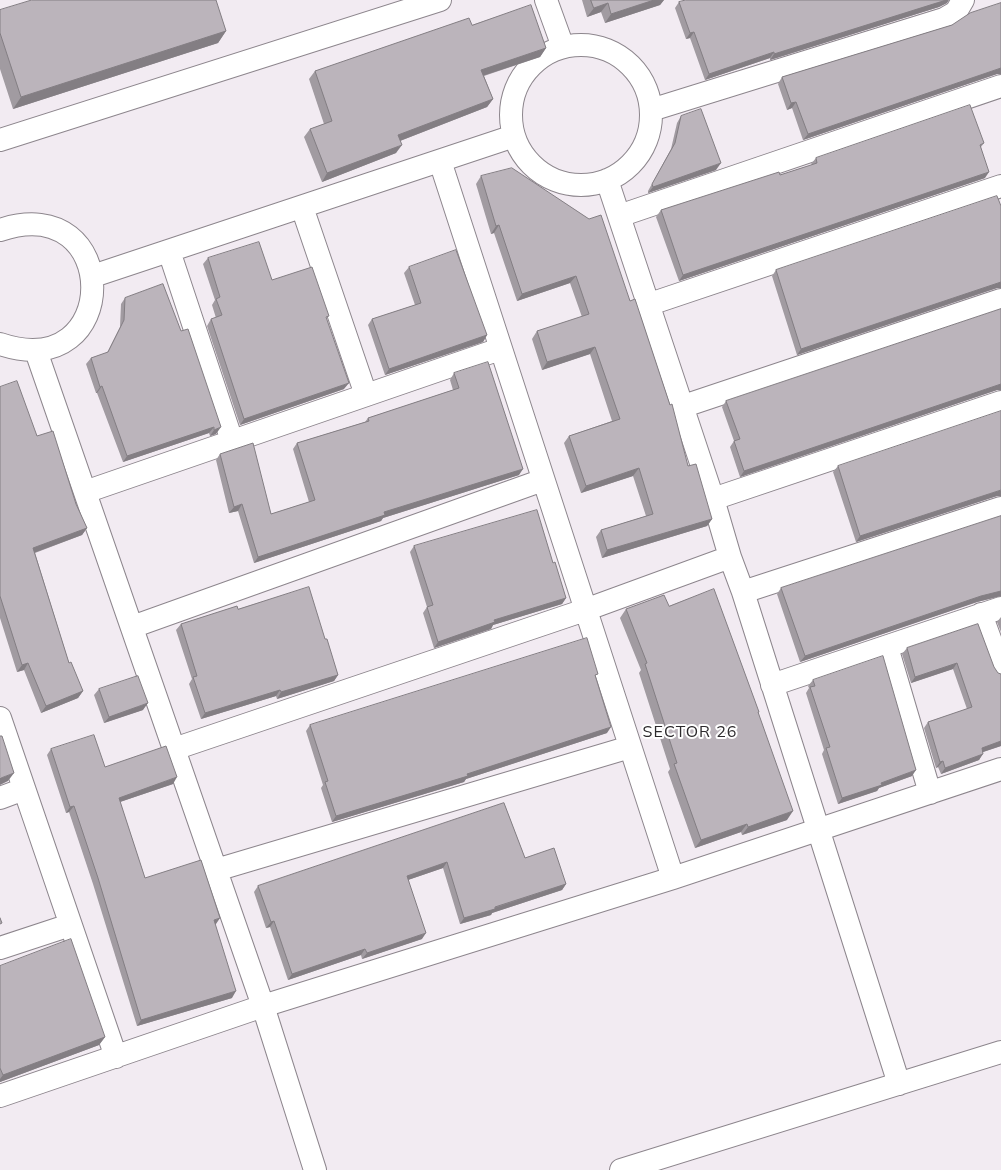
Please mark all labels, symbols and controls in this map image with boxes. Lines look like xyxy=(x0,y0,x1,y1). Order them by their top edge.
district label: SECTOR 26 xyxy=(643,722,737,742)

